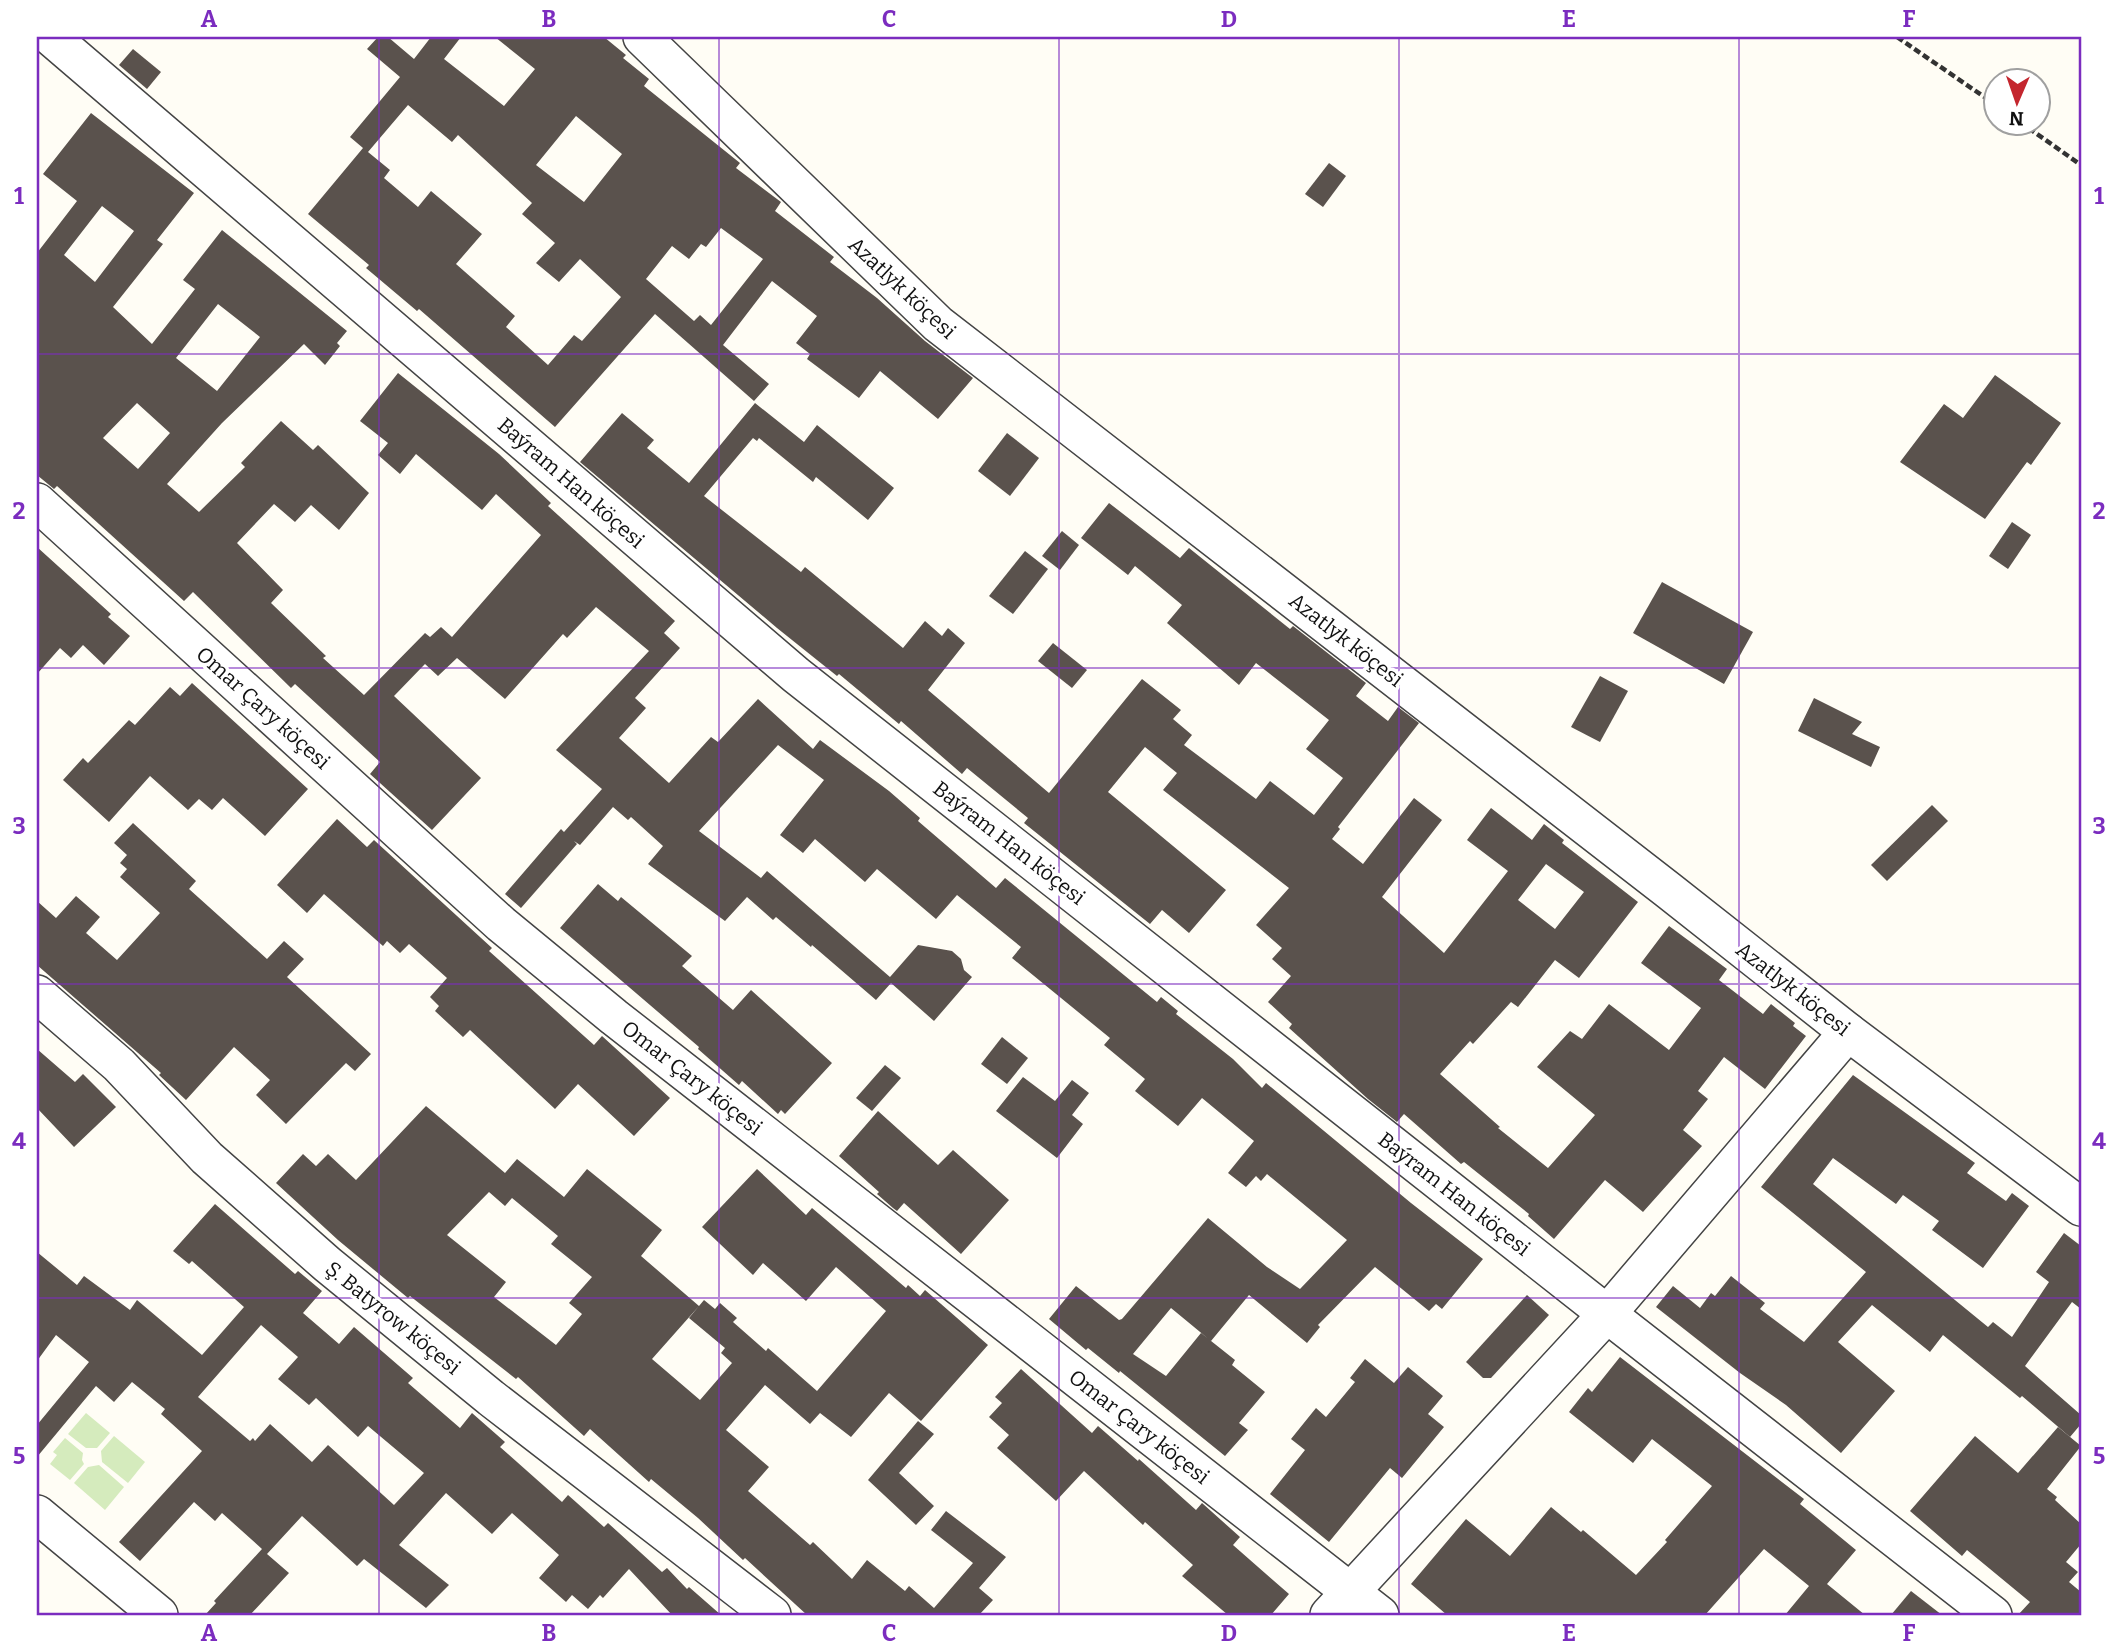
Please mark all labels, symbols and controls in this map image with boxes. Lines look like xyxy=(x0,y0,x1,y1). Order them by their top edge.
text: A xyxy=(201,5,218,33)
text: B xyxy=(542,5,556,33)
text: C xyxy=(882,5,896,33)
text: D xyxy=(1221,5,1237,33)
text: E xyxy=(1562,5,1576,33)
text: F xyxy=(1903,5,1916,33)
north arrow xyxy=(1982,66,2052,136)
text: N xyxy=(2008,107,2024,130)
text: 1 xyxy=(14,182,24,210)
text: 1 xyxy=(2094,182,2104,210)
street label: Azatlyk köçesi xyxy=(843,232,961,344)
street label: Baýram Han köçesi xyxy=(492,412,650,554)
text: 2 xyxy=(13,497,26,525)
text: 2 xyxy=(2093,497,2106,525)
street label: Azatlyk köçesi xyxy=(1284,587,1408,693)
street label: Omar Çary köçesi xyxy=(191,641,335,775)
street label: Baýram Han köçesi xyxy=(928,776,1090,910)
text: 3 xyxy=(12,812,26,840)
text: 3 xyxy=(2092,812,2106,840)
street label: Azatlyk köçesi xyxy=(1731,936,1855,1042)
street label: Omar Çary köçesi xyxy=(617,1015,767,1141)
text: 4 xyxy=(12,1127,26,1155)
street label: Baýram Han köçesi xyxy=(1373,1127,1535,1261)
text: 4 xyxy=(2092,1127,2106,1155)
street label: Ş. Batyrow köçesi xyxy=(320,1256,466,1380)
street label: Omar Çary köçesi xyxy=(1064,1364,1214,1490)
text: 5 xyxy=(13,1442,25,1470)
text: 5 xyxy=(2093,1442,2105,1470)
text: A xyxy=(201,1619,218,1647)
text: B xyxy=(542,1619,556,1647)
text: C xyxy=(882,1619,896,1647)
text: D xyxy=(1221,1619,1237,1647)
text: E xyxy=(1562,1619,1576,1647)
text: F xyxy=(1903,1619,1916,1647)

